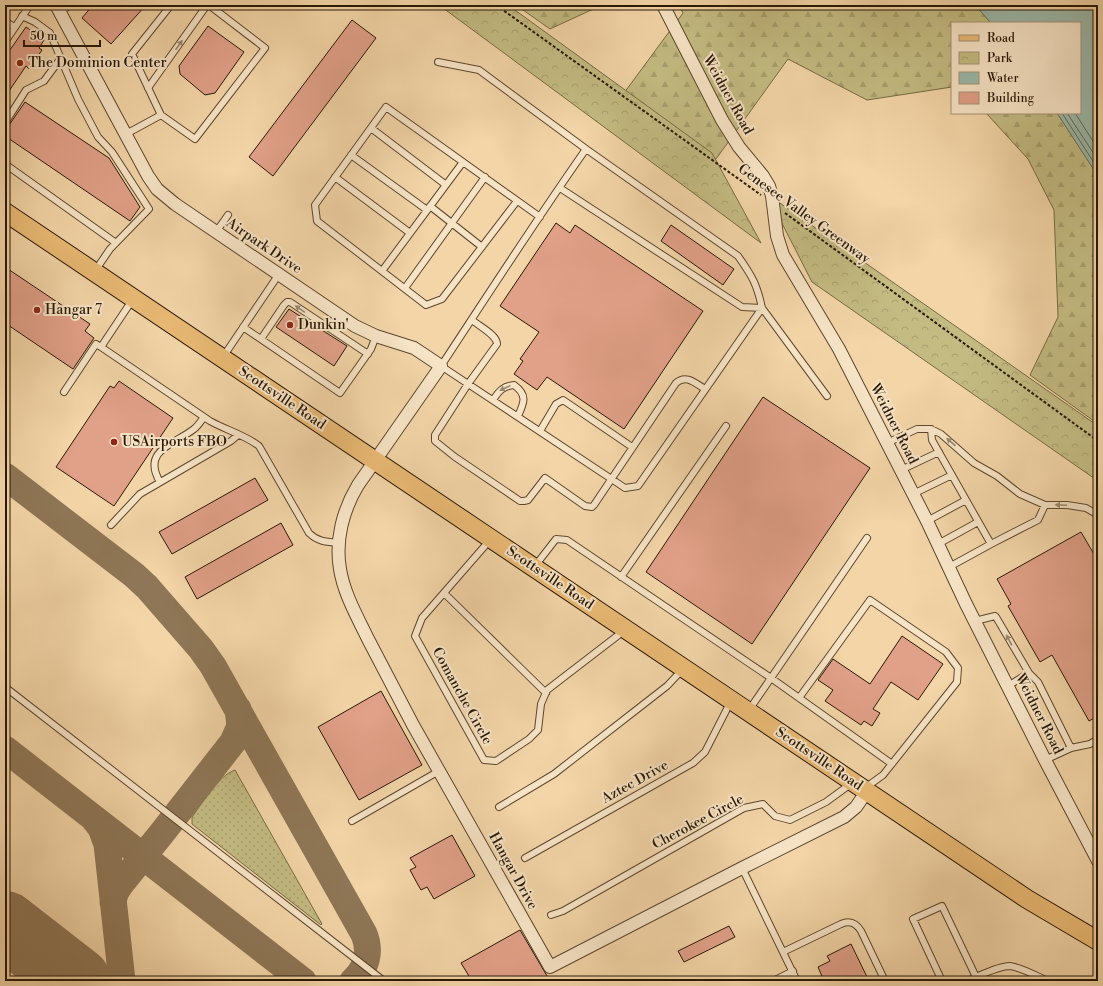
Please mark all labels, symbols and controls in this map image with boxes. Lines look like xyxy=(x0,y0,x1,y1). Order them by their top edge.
scale bar xyxy=(24,22,100,48)
legend xyxy=(951,22,1081,114)
text: 50 m xyxy=(30,29,58,44)
text: Road xyxy=(987,31,1015,46)
one-way arrow xyxy=(175,39,183,50)
street label: Weidner Road xyxy=(698,51,757,138)
text: Park xyxy=(987,51,1013,66)
place label: The Dominion Center xyxy=(28,54,167,72)
marker: The Dominion Center xyxy=(15,58,25,68)
text: Water xyxy=(986,71,1019,86)
text: Building xyxy=(986,91,1035,106)
street label: Genesee Valley Greenway xyxy=(734,160,874,268)
street label: Airpark Drive xyxy=(222,213,305,278)
place label: Hangar 7 xyxy=(45,301,102,319)
marker: Hangar 7 xyxy=(32,305,42,315)
one-way arrow xyxy=(295,305,305,313)
place label: Dunkin' xyxy=(298,316,349,334)
marker: Dunkin' xyxy=(285,320,295,330)
street label: Scottsville Road xyxy=(235,362,329,434)
street label: Weidner Road xyxy=(865,380,922,467)
one-way arrow xyxy=(500,385,511,391)
place label: USAirports FBO xyxy=(122,433,227,451)
marker: USAirports FBO xyxy=(109,437,119,447)
one-way arrow xyxy=(946,438,955,447)
one-way arrow xyxy=(1054,502,1067,508)
street label: Scottsville Road xyxy=(503,542,597,614)
one-way arrow xyxy=(1006,634,1013,646)
street label: Comanche Circle xyxy=(428,644,496,748)
street label: Weidner Road xyxy=(1010,670,1067,757)
street label: Scottsville Road xyxy=(772,723,866,795)
street label: Aztec Drive xyxy=(597,756,672,808)
street label: Cherokee Circle xyxy=(649,790,747,854)
street label: Hangar Drive xyxy=(484,829,542,913)

